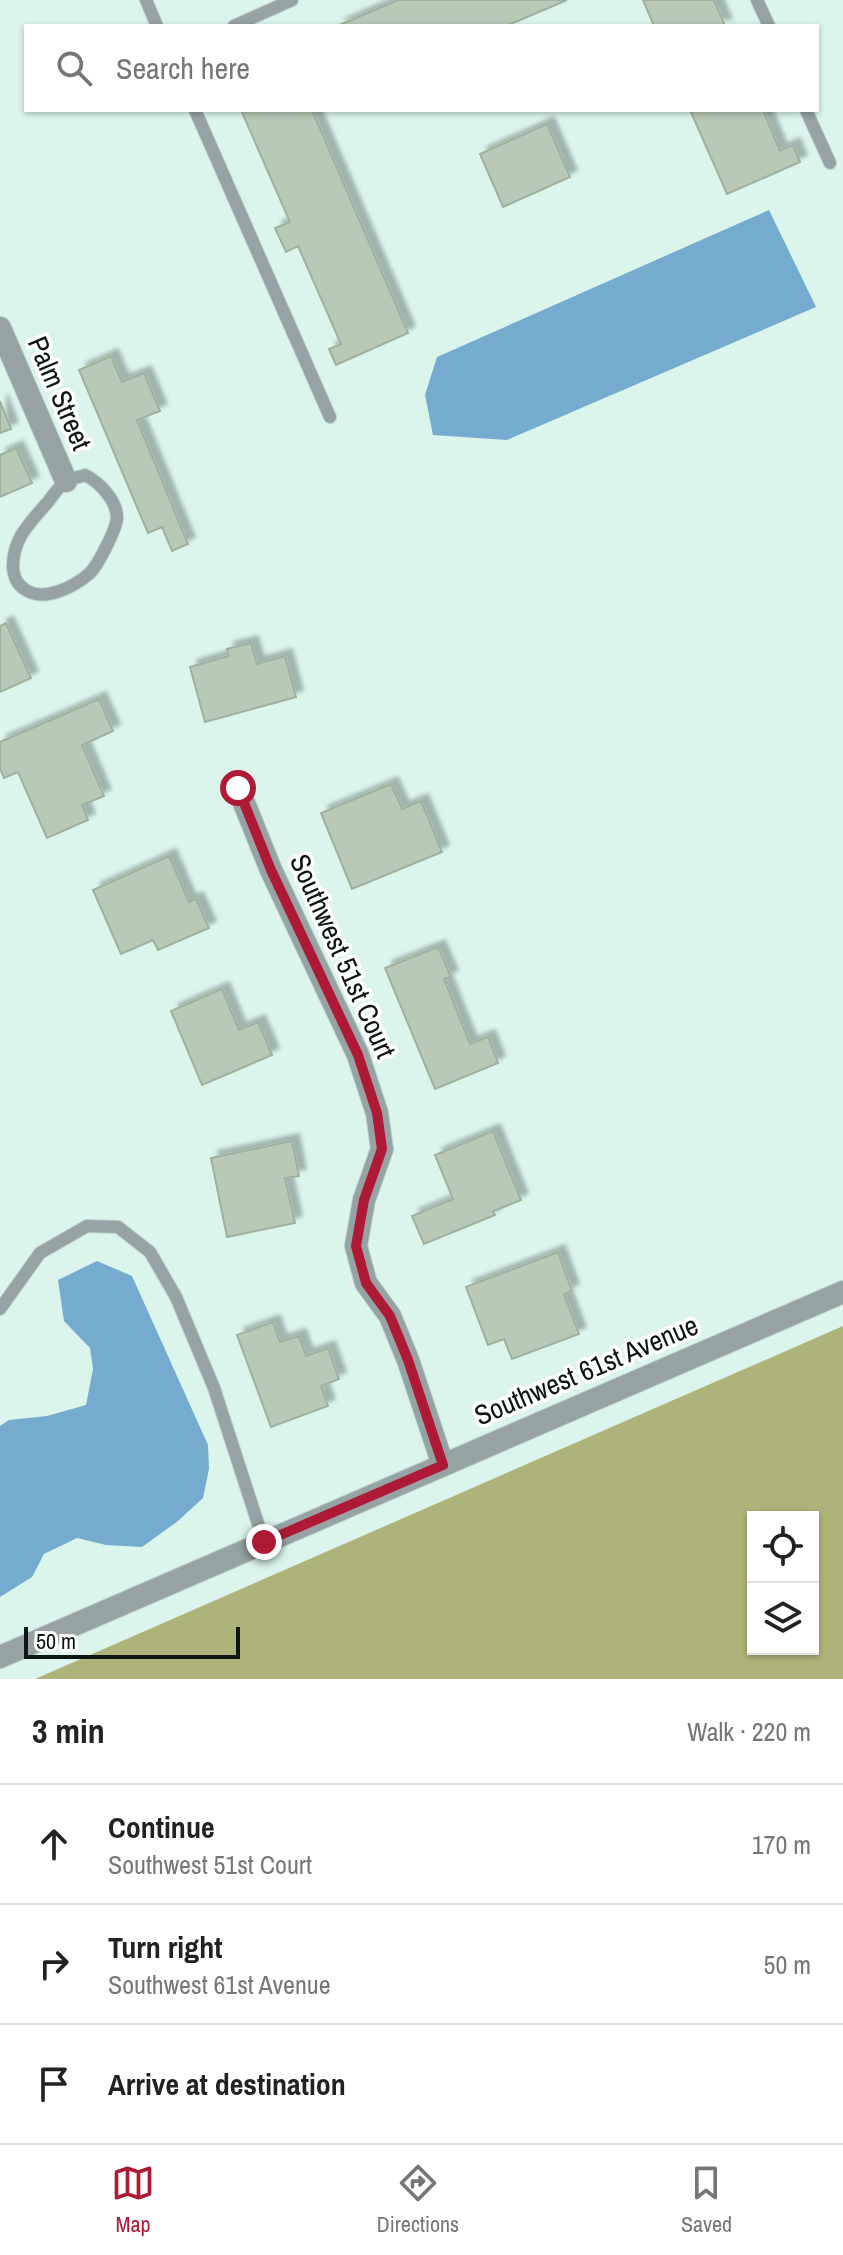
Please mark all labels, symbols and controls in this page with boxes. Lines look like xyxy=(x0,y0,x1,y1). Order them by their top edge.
search box xyxy=(24,24,819,112)
icon: search xyxy=(52,46,96,90)
text: Search here xyxy=(116,48,250,88)
street label: Palm Street xyxy=(19,330,101,456)
route start xyxy=(220,770,256,806)
street label: Southwest 51st Court xyxy=(281,848,405,1064)
street label: Southwest 61st Avenue xyxy=(468,1306,704,1434)
map controls xyxy=(747,1511,819,1655)
button: locate xyxy=(747,1511,819,1583)
route end xyxy=(246,1524,282,1560)
button: layers xyxy=(747,1583,819,1655)
scale bar xyxy=(24,1623,240,1659)
text: 50 m xyxy=(36,1626,76,1656)
text: 3 min xyxy=(32,1708,105,1754)
text: Walk · 220 m xyxy=(687,1714,811,1749)
text: Continue xyxy=(108,1807,215,1847)
icon: ahead xyxy=(32,1822,76,1866)
text: 170 m xyxy=(752,1827,811,1862)
text: Southwest 51st Court xyxy=(108,1847,312,1882)
text: Turn right xyxy=(108,1927,222,1967)
icon: right xyxy=(32,1942,76,1986)
text: 50 m xyxy=(764,1947,811,1982)
text: Southwest 61st Avenue xyxy=(108,1967,330,2002)
icon: arrive xyxy=(32,2062,76,2106)
text: Arrive at destination xyxy=(108,2064,346,2104)
tab: Map xyxy=(111,2161,155,2239)
tab: Directions xyxy=(377,2161,459,2239)
tab: Saved xyxy=(681,2161,732,2239)

